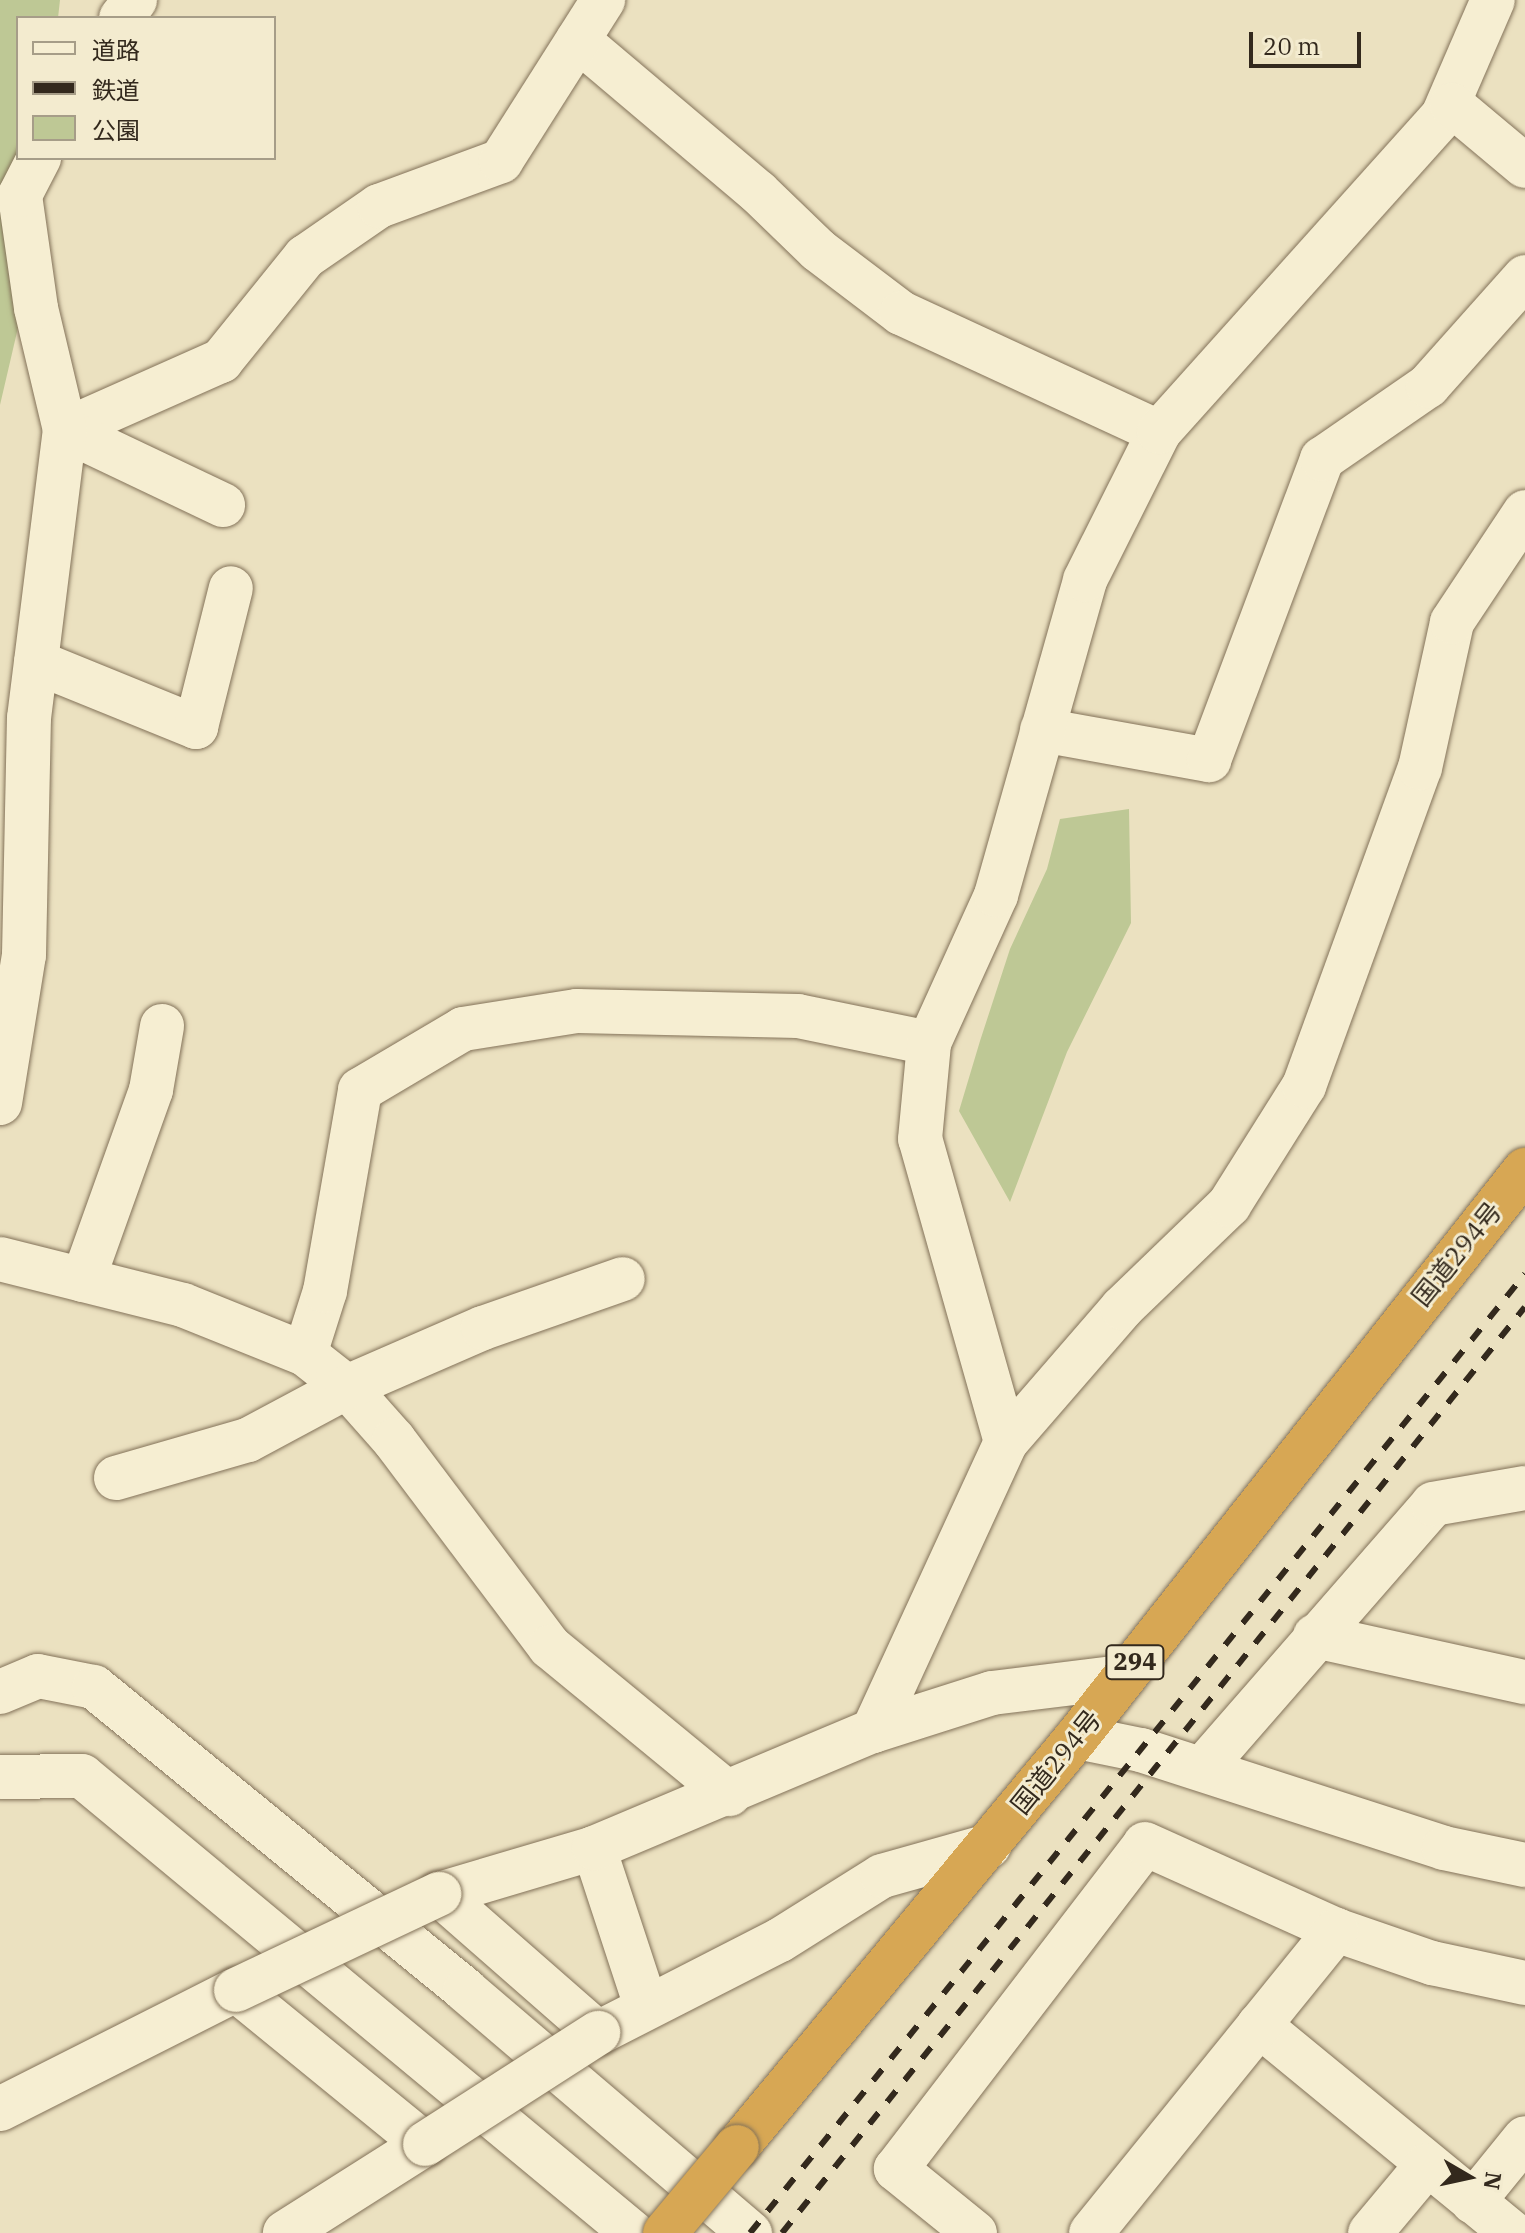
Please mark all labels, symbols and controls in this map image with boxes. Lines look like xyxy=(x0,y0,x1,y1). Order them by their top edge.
legend xyxy=(16,16,276,160)
scale bar xyxy=(1253,16,1365,66)
text: 20 m xyxy=(1263,30,1320,62)
text: 道路 xyxy=(92,34,140,66)
text: 鉄道 xyxy=(92,74,140,106)
text: 公園 xyxy=(92,114,140,146)
street label: 国道294号 xyxy=(1406,1196,1508,1312)
road number: 294 xyxy=(1105,1642,1165,1682)
street label: 国道294号 xyxy=(1005,1704,1107,1820)
north arrow xyxy=(1429,2137,1509,2217)
text: N xyxy=(1478,2170,1509,2192)

